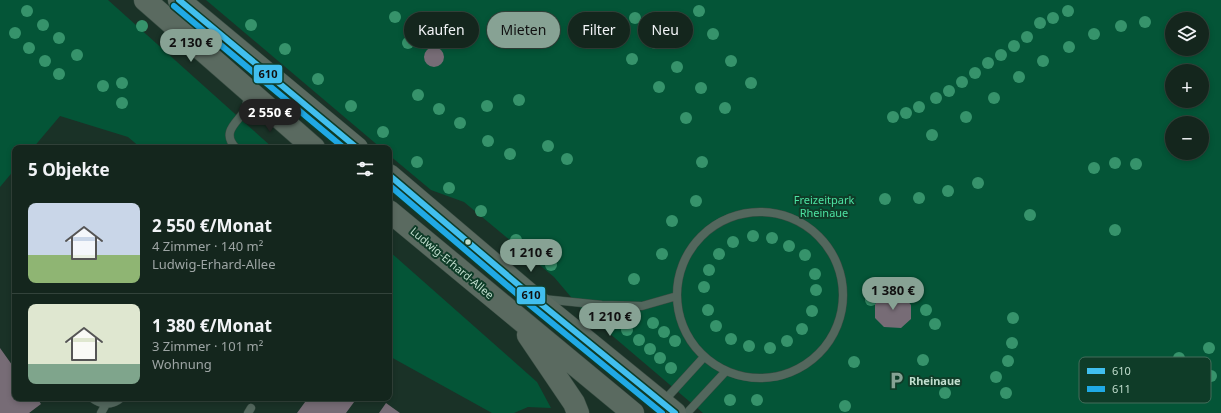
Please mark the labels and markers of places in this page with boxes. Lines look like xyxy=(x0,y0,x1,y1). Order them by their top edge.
pin: 2 130 € xyxy=(154,29,228,63)
pin: 2 550 € xyxy=(233,99,307,133)
unlabelled marker xyxy=(463,237,473,247)
pin: 1 210 € xyxy=(494,239,568,273)
pin: 1 380 € xyxy=(856,277,930,311)
pin: 1 210 € xyxy=(573,303,647,337)
parking icon: Rheinaue xyxy=(886,371,906,391)
place label: Rheinaue xyxy=(909,373,961,388)

